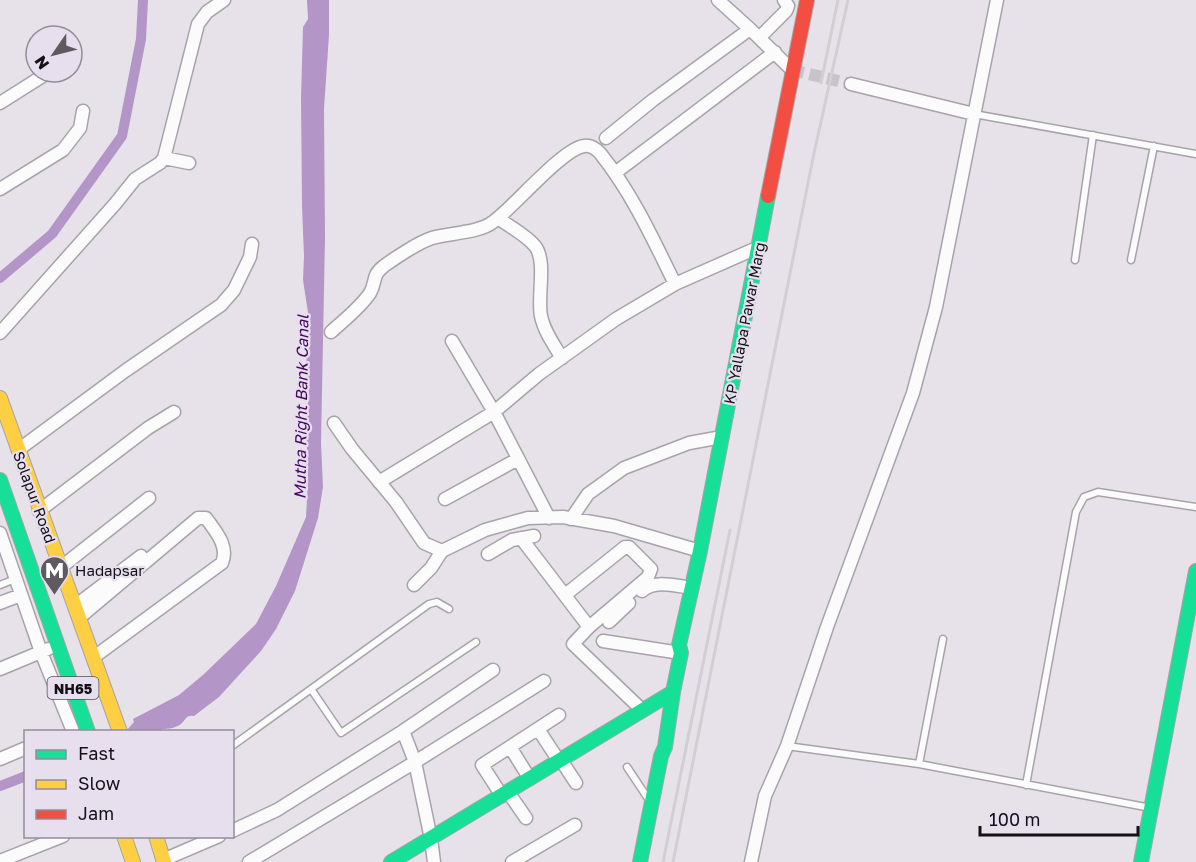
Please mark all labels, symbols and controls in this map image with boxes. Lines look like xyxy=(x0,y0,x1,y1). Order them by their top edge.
north arrow xyxy=(24,24,84,84)
text: N xyxy=(30,52,53,73)
street label: KP Yallapa Pawar Marg xyxy=(719,241,769,405)
water label: Mutha Right Bank Canal xyxy=(289,314,313,499)
street label: Solapur Road xyxy=(10,449,60,545)
metro station icon: Hadapsar xyxy=(38,554,70,596)
place label: Hadapsar xyxy=(75,561,144,579)
road number: NH65 xyxy=(48,677,98,699)
legend xyxy=(24,730,234,838)
text: Fast xyxy=(78,742,115,764)
text: Slow xyxy=(78,772,121,794)
scale bar xyxy=(980,799,1138,837)
text: Jam xyxy=(78,802,114,824)
text: 100 m xyxy=(989,808,1040,830)

